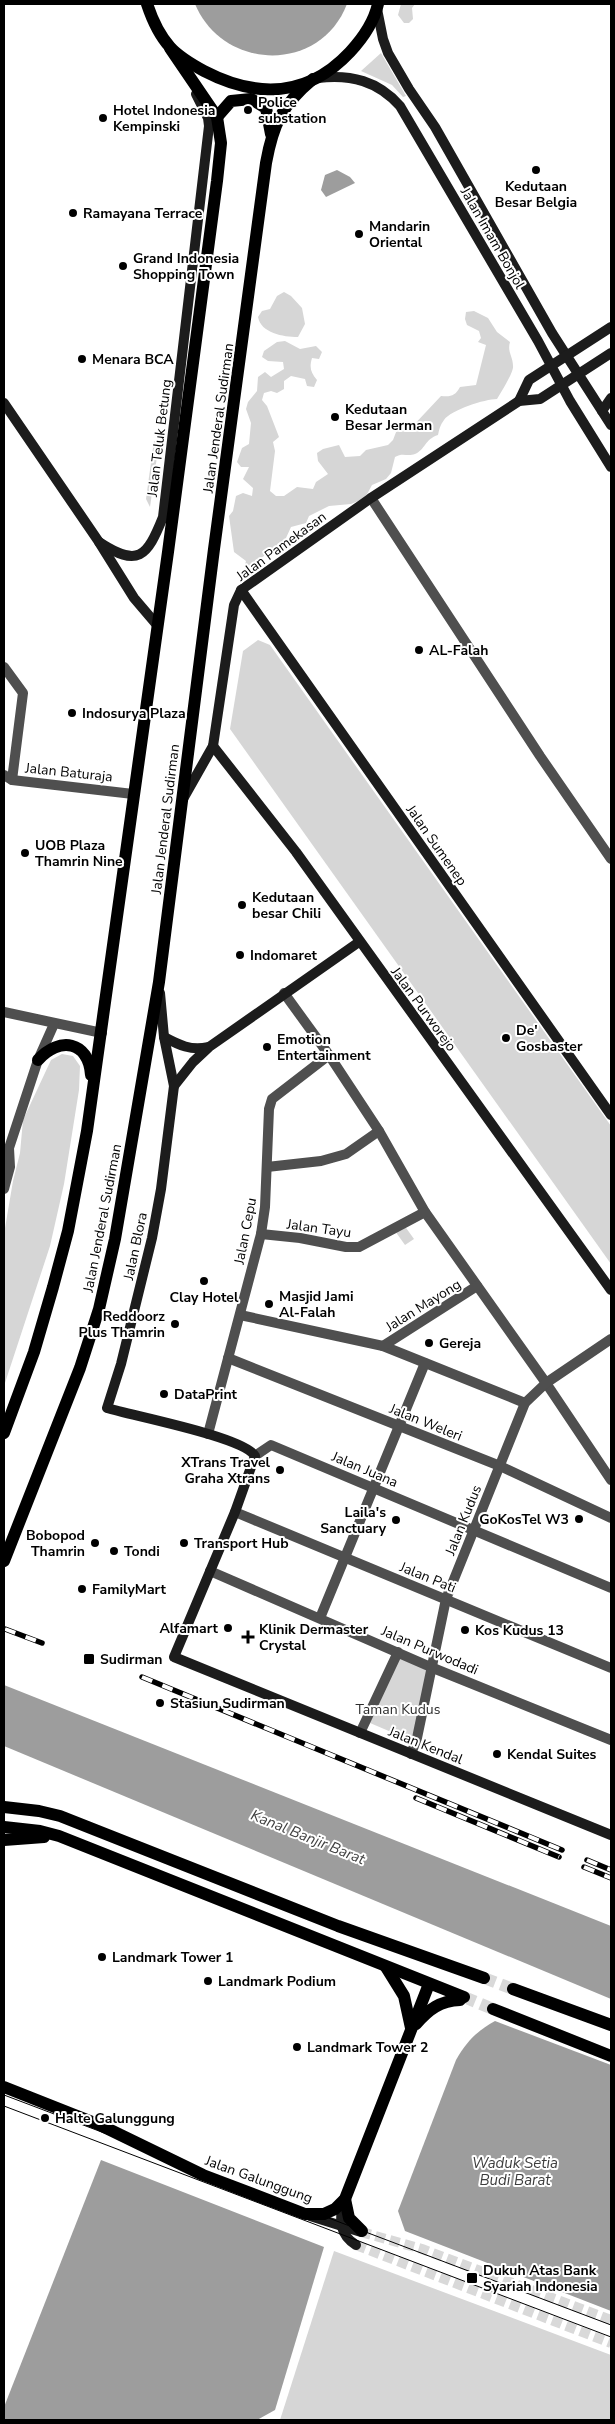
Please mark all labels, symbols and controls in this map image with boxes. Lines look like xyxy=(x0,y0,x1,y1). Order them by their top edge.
place label: Police substation xyxy=(258,93,326,128)
place label: Hotel Indonesia Kempinski xyxy=(113,101,215,136)
marker: Police substation xyxy=(242,104,254,116)
marker: Hotel Indonesia Kempinski xyxy=(97,112,109,124)
marker: Kedutaan Besar Belgia xyxy=(530,164,542,176)
place label: Kedutaan Besar Belgia xyxy=(495,177,577,212)
street label: Jalan Imam Bonjol xyxy=(455,183,530,293)
place label: Ramayana Terrace xyxy=(83,204,203,223)
marker: Ramayana Terrace xyxy=(67,207,79,219)
place label: Mandarin Oriental xyxy=(369,217,430,252)
marker: Mandarin Oriental xyxy=(353,228,365,240)
place label: Grand Indonesia Shopping Town xyxy=(133,249,239,284)
marker: Grand Indonesia Shopping Town xyxy=(117,260,129,272)
street label: Jalan Jenderal Sudirman xyxy=(198,342,238,495)
place label: Menara BCA xyxy=(92,350,174,369)
marker: Menara BCA xyxy=(76,353,88,365)
street label: Jalan Teluk Betung xyxy=(143,378,176,499)
place label: Kedutaan Besar Jerman xyxy=(345,400,432,435)
marker: Kedutaan Besar Jerman xyxy=(329,411,341,423)
street label: Jalan Pamekasan xyxy=(232,507,330,586)
place label: AL-Falah xyxy=(429,641,488,660)
marker: AL-Falah xyxy=(413,644,425,656)
place label: Indosurya Plaza xyxy=(82,704,186,723)
marker: Indosurya Plaza xyxy=(66,707,78,719)
street label: Jalan Jenderal Sudirman xyxy=(147,743,184,896)
street label: Jalan Baturaja xyxy=(23,758,114,787)
street label: Jalan Sumenep xyxy=(401,800,471,889)
place label: UOB Plaza Thamrin Nine xyxy=(35,836,123,871)
marker: UOB Plaza Thamrin Nine xyxy=(19,847,31,859)
place label: Kedutaan besar Chili xyxy=(252,888,321,923)
marker: Kedutaan besar Chili xyxy=(236,899,248,911)
place label: Indomaret xyxy=(250,946,317,965)
marker: Indomaret xyxy=(234,949,246,961)
street label: Jalan Purworejo xyxy=(386,962,461,1056)
place label: De' Gosbaster xyxy=(516,1021,583,1056)
place label: Emotion Entertainment xyxy=(277,1030,371,1065)
marker: De' Gosbaster xyxy=(500,1032,512,1044)
marker: Emotion Entertainment xyxy=(261,1041,273,1053)
street label: Jalan Jenderal Sudirman xyxy=(79,1142,126,1295)
street label: Jalan Cepu xyxy=(230,1196,261,1267)
street label: Jalan Blora xyxy=(119,1210,152,1283)
street label: Jalan Tayu xyxy=(285,1214,352,1242)
marker: Clay Hotel xyxy=(198,1275,210,1287)
street label: Jalan Mayong xyxy=(381,1275,465,1337)
place label: Masjid Jami Al-Falah xyxy=(279,1287,354,1322)
place label: Clay Hotel xyxy=(170,1288,239,1307)
marker: Masjid Jami Al-Falah xyxy=(263,1298,275,1310)
place label: Reddoorz Plus Thamrin xyxy=(79,1307,165,1342)
marker: Reddoorz Plus Thamrin xyxy=(169,1318,181,1330)
place label: Gereja xyxy=(439,1334,481,1353)
marker: Gereja xyxy=(423,1337,435,1349)
place label: DataPrint xyxy=(174,1385,238,1404)
marker: DataPrint xyxy=(158,1388,170,1400)
street label: Jalan Weleri xyxy=(386,1399,465,1446)
street label: Jalan Juana xyxy=(328,1447,401,1492)
place label: XTrans Travel Graha Xtrans xyxy=(180,1453,271,1488)
marker: XTrans Travel Graha Xtrans xyxy=(274,1464,286,1476)
street label: Jalan Kudus xyxy=(440,1482,486,1559)
place label: Laila's Sanctuary xyxy=(320,1503,387,1538)
place label: GoKosTel W3 xyxy=(479,1510,569,1529)
marker: GoKosTel W3 xyxy=(573,1513,585,1525)
marker: Laila's Sanctuary xyxy=(390,1514,402,1526)
place label: Bobopod Thamrin xyxy=(26,1526,85,1561)
place label: Transport Hub xyxy=(194,1534,289,1553)
marker: Bobopod Thamrin xyxy=(89,1537,101,1549)
marker: Transport Hub xyxy=(178,1537,190,1549)
place label: Tondi xyxy=(124,1542,160,1561)
marker: Tondi xyxy=(108,1545,120,1557)
street label: Jalan Pati xyxy=(396,1557,459,1597)
place label: FamilyMart xyxy=(92,1580,166,1599)
marker: FamilyMart xyxy=(76,1583,88,1595)
place label: Alfamart xyxy=(159,1619,219,1638)
place label: Klinik Dermaster Crystal xyxy=(259,1620,369,1655)
street label: Jalan Purwodadi xyxy=(378,1621,481,1679)
place label: Kos Kudus 13 xyxy=(475,1621,564,1640)
marker: Alfamart xyxy=(222,1622,234,1634)
marker: Kos Kudus 13 xyxy=(459,1624,471,1636)
marker: Klinik Dermaster Crystal xyxy=(241,1630,255,1644)
place label: Sudirman xyxy=(100,1650,163,1669)
marker: Sudirman xyxy=(82,1652,96,1666)
place label: Stasiun Sudirman xyxy=(170,1694,285,1713)
marker: Stasiun Sudirman xyxy=(154,1697,166,1709)
park label: Taman Kudus xyxy=(356,1700,441,1719)
street label: Jalan Kendal xyxy=(385,1722,467,1769)
place label: Kendal Suites xyxy=(507,1745,597,1764)
marker: Kendal Suites xyxy=(491,1748,503,1760)
water label: Kanal Banjir Barat xyxy=(248,1805,369,1869)
place label: Landmark Tower 1 xyxy=(112,1948,233,1967)
marker: Landmark Tower 1 xyxy=(96,1951,108,1963)
place label: Landmark Podium xyxy=(218,1972,336,1991)
marker: Landmark Podium xyxy=(202,1975,214,1987)
place label: Landmark Tower 2 xyxy=(307,2038,428,2057)
marker: Landmark Tower 2 xyxy=(291,2041,303,2053)
place label: Halte Galunggung xyxy=(55,2109,175,2128)
marker: Halte Galunggung xyxy=(39,2112,51,2124)
street label: Jalan Galunggung xyxy=(202,2151,315,2208)
water label: Waduk Setia Budi Barat xyxy=(472,2153,558,2190)
place label: Dukuh Atas Bank Syariah Indonesia xyxy=(483,2261,598,2296)
marker: Dukuh Atas Bank Syariah Indonesia xyxy=(465,2271,479,2285)

